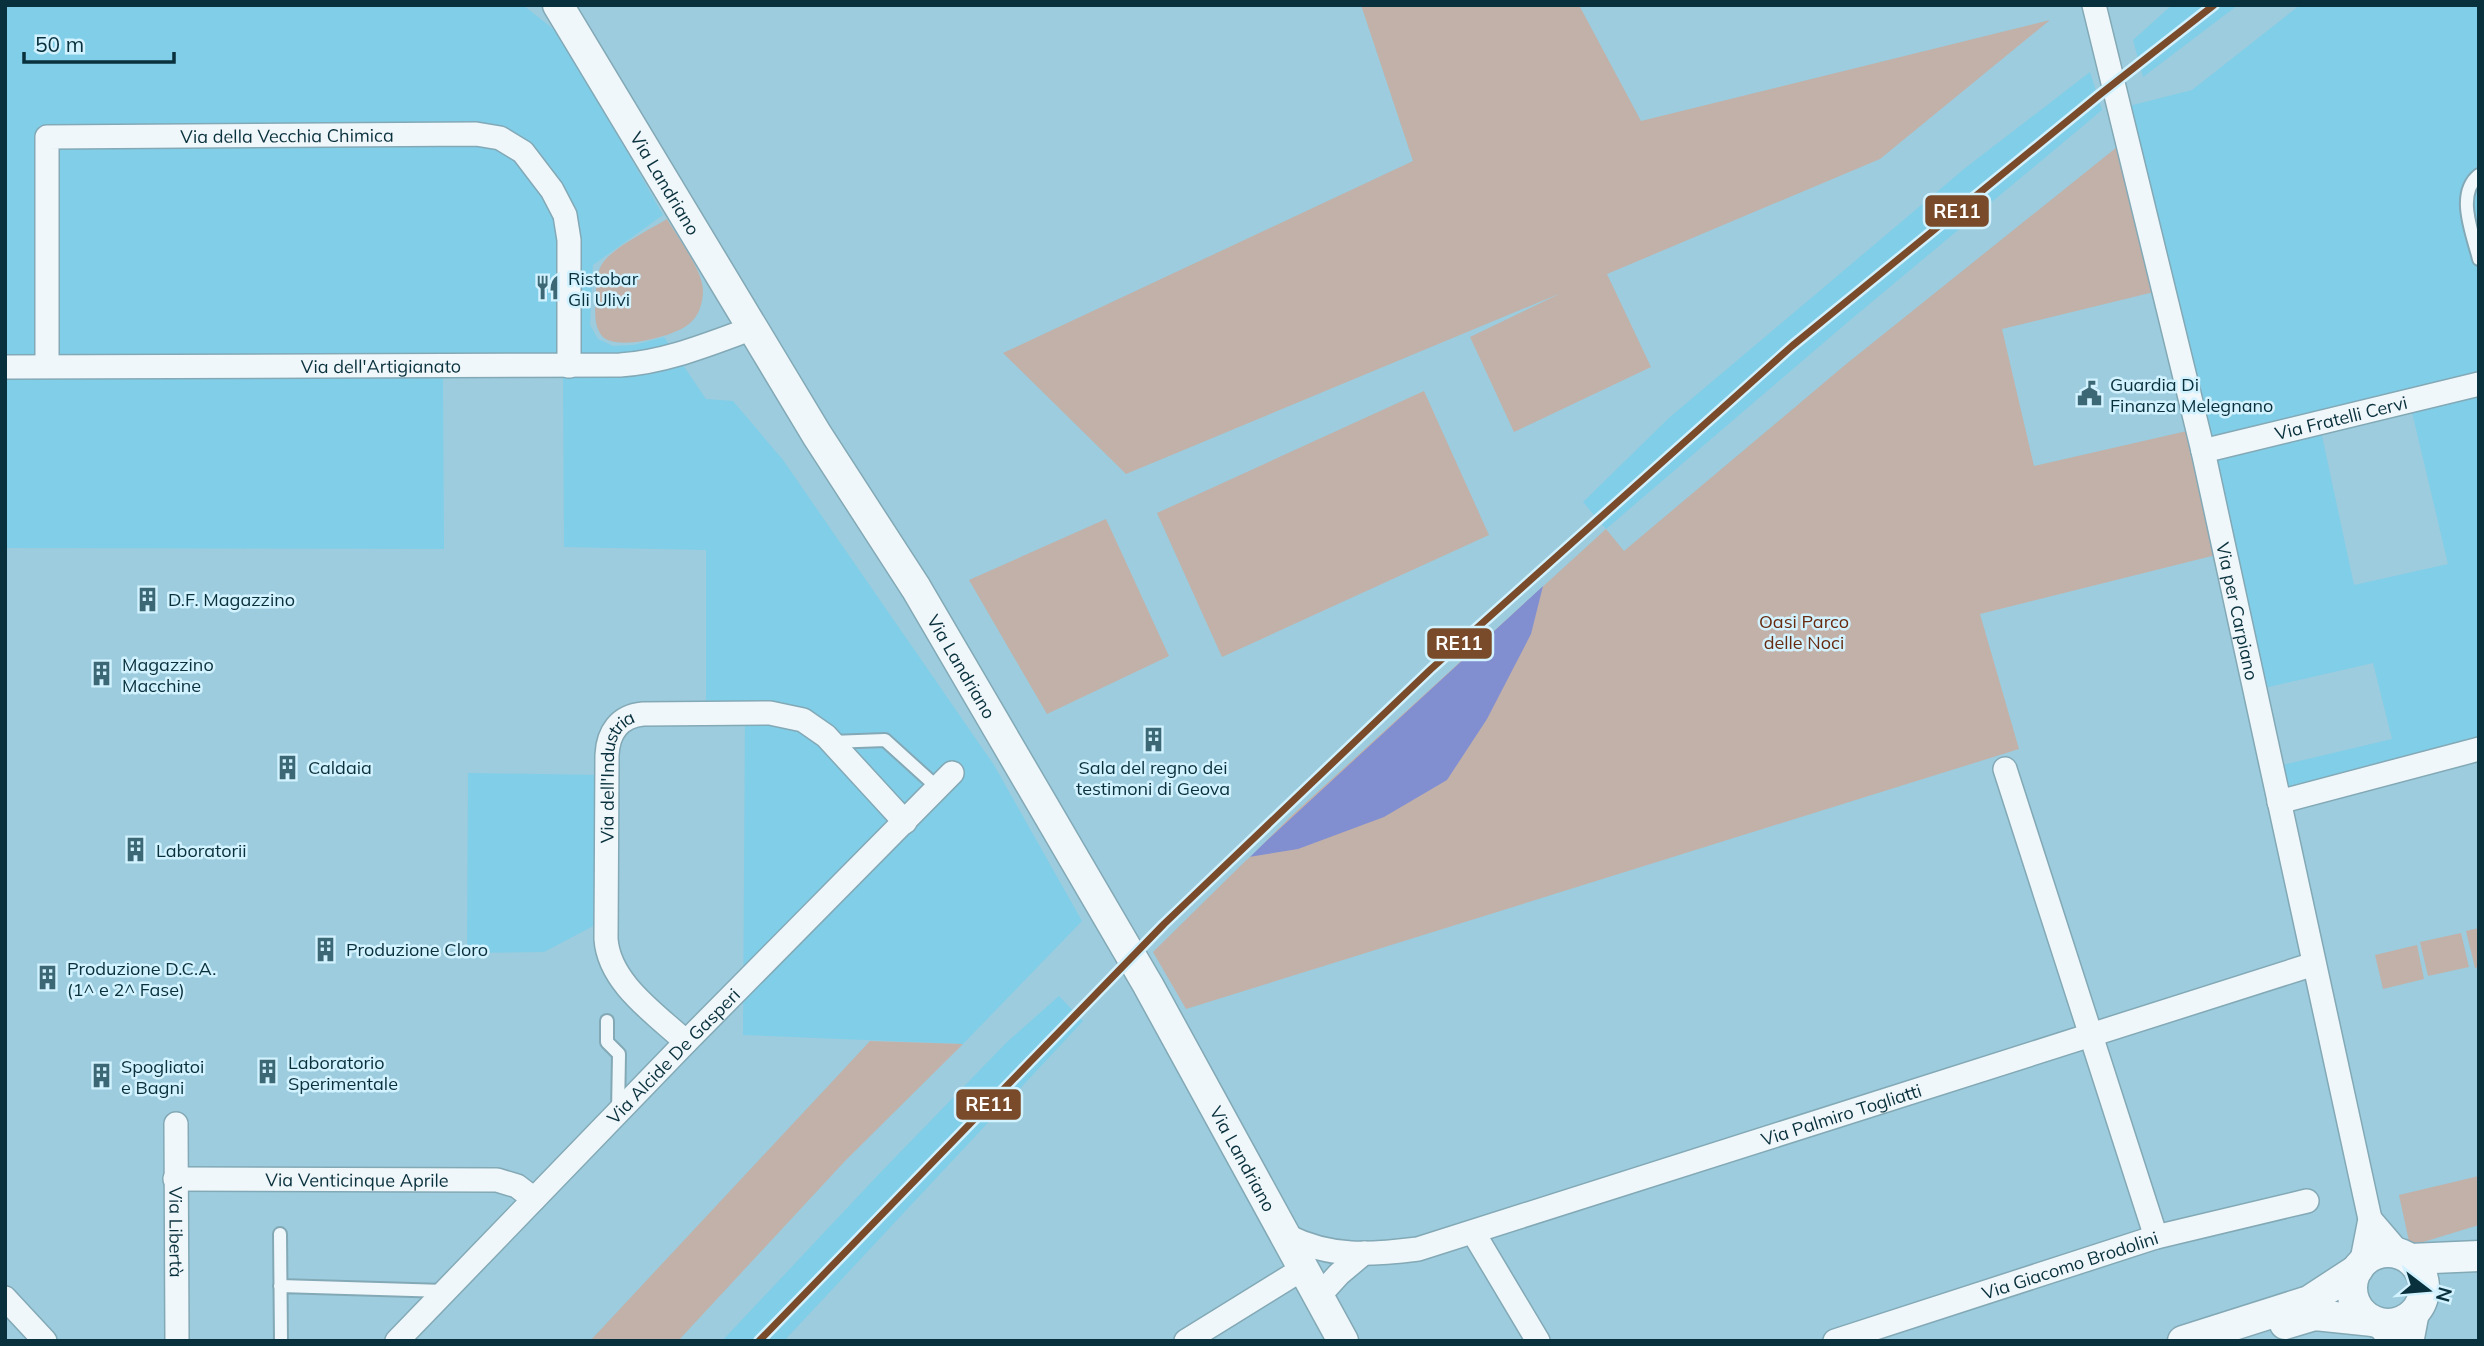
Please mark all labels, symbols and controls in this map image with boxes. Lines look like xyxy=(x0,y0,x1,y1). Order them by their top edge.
scale bar xyxy=(24,21,175,65)
text: 50 m xyxy=(35,31,84,57)
street label: Via della Vecchia Chimica xyxy=(180,123,394,148)
street label: Via Landriano xyxy=(625,127,705,239)
line badge: RE11 xyxy=(1924,194,1990,228)
text: RE11 xyxy=(1933,199,1981,223)
place label: Ristobar Gli Ulivi xyxy=(568,267,639,311)
restaurant icon: Ristobar Gli Ulivi xyxy=(534,274,562,302)
street label: Via dell'Artigianato xyxy=(301,354,461,378)
place label: Guardia Di Finanza Melegnano xyxy=(2110,373,2273,417)
public building icon: Guardia Di Finanza Melegnano xyxy=(2076,380,2104,408)
street label: Via Fratelli Cervi xyxy=(2272,390,2410,445)
street label: Via per Carpiano xyxy=(2212,540,2264,682)
building icon: D.F. Magazzino xyxy=(134,585,162,613)
place label: D.F. Magazzino xyxy=(168,588,295,611)
street label: Via Landriano xyxy=(922,610,1001,723)
park label: Oasi Parco delle Noci xyxy=(1759,610,1849,654)
line badge: RE11 xyxy=(1426,627,1493,660)
text: RE11 xyxy=(1435,631,1483,655)
place label: Magazzino Macchine xyxy=(122,653,214,697)
building icon: Magazzino Macchine xyxy=(88,660,116,688)
street label: Via dell'Industria xyxy=(595,705,638,843)
building icon: Sala del regno dei testimoni di Geova xyxy=(1139,726,1167,754)
building icon: Caldaia xyxy=(274,753,302,781)
place label: Caldaia xyxy=(308,756,372,779)
place label: Sala del regno dei testimoni di Geova xyxy=(1076,756,1230,800)
building icon: Laboratorii xyxy=(122,836,150,864)
place label: Laboratorii xyxy=(156,839,247,862)
building icon: Produzione Cloro xyxy=(312,935,340,963)
place label: Produzione Cloro xyxy=(346,938,488,961)
place label: Produzione D.C.A. (1^ e 2^ Fase) xyxy=(67,957,216,1001)
building icon: Produzione D.C.A. (1^ e 2^ Fase) xyxy=(33,964,61,992)
street label: Via Alcide De Gasperi xyxy=(602,983,744,1129)
place label: Laboratorio Sperimentale xyxy=(288,1051,398,1095)
place label: Spogliatoi e Bagni xyxy=(121,1055,204,1099)
building icon: Laboratorio Sperimentale xyxy=(254,1058,282,1086)
building icon: Spogliatoi e Bagni xyxy=(87,1062,115,1090)
street label: Via Palmiro Togliatti xyxy=(1758,1078,1924,1151)
line badge: RE11 xyxy=(955,1088,1022,1121)
text: RE11 xyxy=(965,1092,1013,1116)
street label: Via Landriano xyxy=(1205,1102,1281,1215)
street label: Via Venticinque Aprile xyxy=(265,1168,449,1191)
street label: Via Libertà xyxy=(165,1186,188,1278)
street label: Via Giacomo Brodolini xyxy=(1979,1226,2161,1304)
north arrow xyxy=(2393,1255,2463,1325)
text: N xyxy=(2431,1284,2458,1305)

